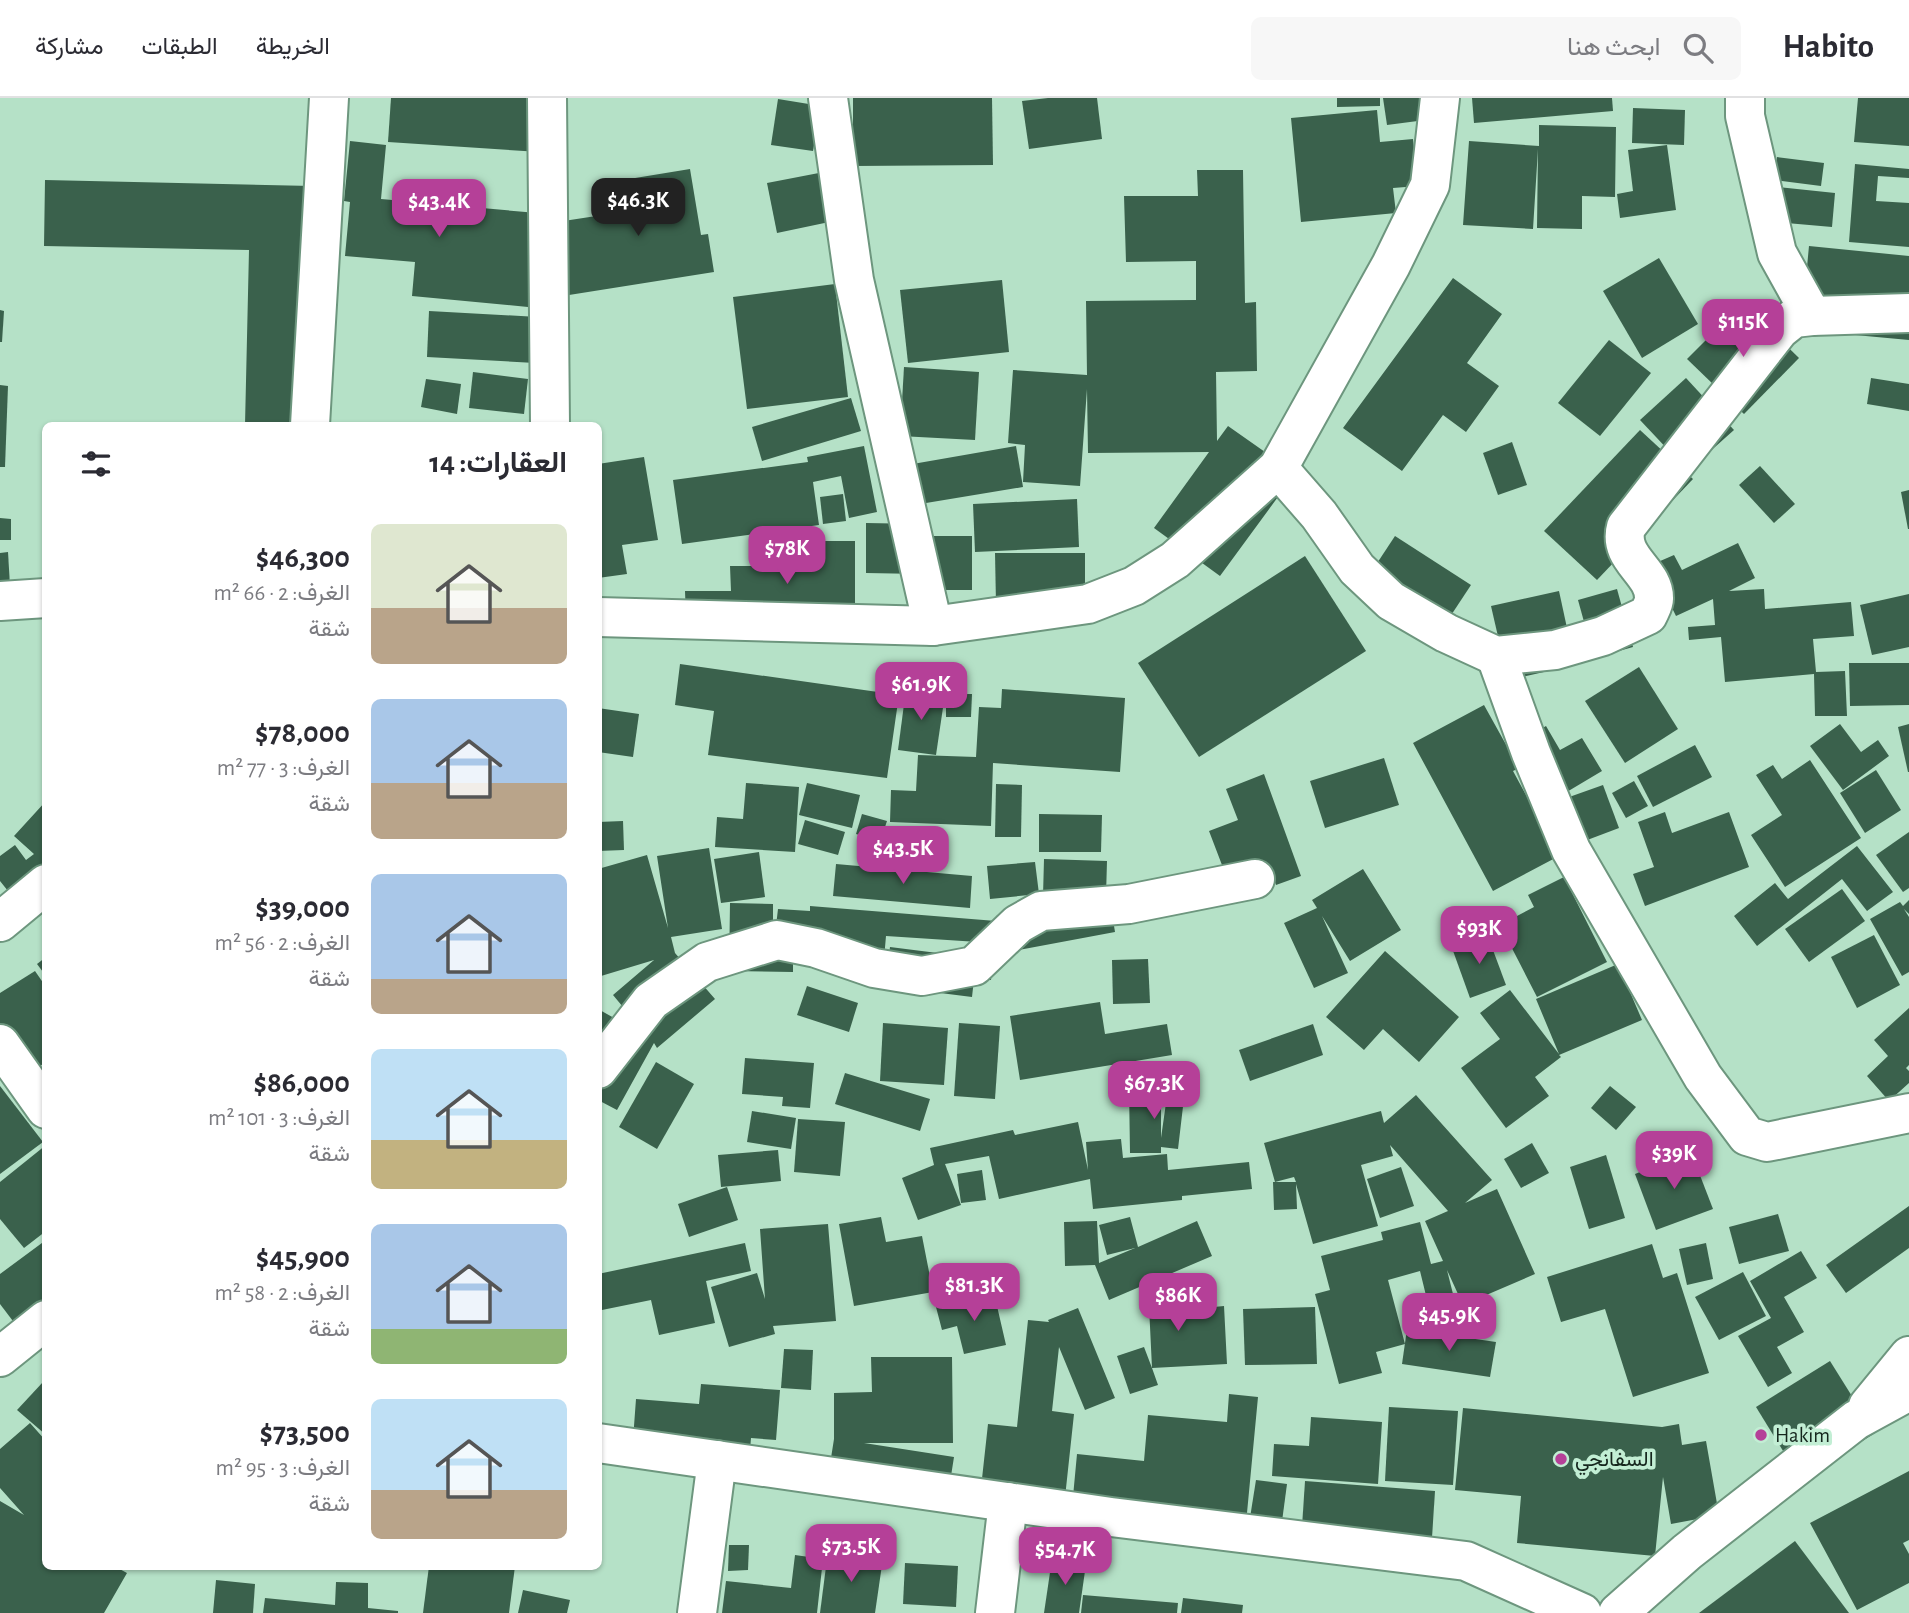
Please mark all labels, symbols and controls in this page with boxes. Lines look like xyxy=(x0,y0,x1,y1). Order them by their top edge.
search box xyxy=(1251,17,1741,80)
icon: search xyxy=(1679,29,1717,67)
text: Habito xyxy=(1783,31,1874,64)
text: ابحث هنا xyxy=(1567,34,1661,60)
text: مشاركة xyxy=(35,35,103,59)
text: الطبقات xyxy=(141,35,218,59)
text: الخريطة xyxy=(256,35,330,59)
pin: $46.3K xyxy=(581,178,695,238)
pin: $43.4K xyxy=(382,180,496,239)
text: $46.3K xyxy=(607,189,669,212)
text: $43.4K xyxy=(408,190,470,213)
pin: $115K xyxy=(1694,300,1792,359)
text: $115K xyxy=(1718,310,1768,333)
icon: filters xyxy=(77,445,115,483)
text: العقارات: 14 xyxy=(429,448,567,478)
pin: $78K xyxy=(746,526,828,586)
text: $78K xyxy=(764,537,810,560)
text: $46,300 xyxy=(256,543,350,573)
icon: home xyxy=(427,552,511,636)
text: الغرف: 2 · 66 m² xyxy=(213,582,350,605)
text: شقة xyxy=(308,618,350,641)
pin: $61.9K xyxy=(864,662,978,722)
text: $61.9K xyxy=(891,673,951,696)
text: $78,000 xyxy=(255,718,350,748)
icon: home xyxy=(427,727,511,811)
text: الغرف: 3 · 77 m² xyxy=(217,757,350,780)
text: شقة xyxy=(308,793,350,816)
pin: $43.5K xyxy=(846,826,960,886)
text: $43.5K xyxy=(873,837,933,860)
text: $39,000 xyxy=(255,893,350,923)
icon: home xyxy=(427,902,511,986)
pin: $93K xyxy=(1438,906,1520,966)
text: $93K xyxy=(1457,917,1501,940)
text: الغرف: 2 · 56 m² xyxy=(215,932,350,955)
text: شقة xyxy=(308,968,350,991)
pin: $67.3K xyxy=(1097,1062,1211,1121)
text: $86,000 xyxy=(253,1068,350,1098)
text: $67.3K xyxy=(1124,1072,1184,1095)
icon: home xyxy=(427,1077,511,1161)
text: الغرف: 3 · 101 m² xyxy=(208,1107,350,1130)
pin: $39K xyxy=(1633,1132,1715,1191)
text: $39K xyxy=(1652,1142,1696,1165)
text: شقة xyxy=(308,1143,350,1166)
text: $45,900 xyxy=(256,1243,350,1273)
icon: home xyxy=(427,1252,511,1336)
pin: $81.3K xyxy=(917,1264,1031,1323)
text: $81.3K xyxy=(945,1274,1003,1297)
pin: $86K xyxy=(1137,1274,1219,1333)
text: الغرف: 2 · 58 m² xyxy=(214,1282,350,1305)
text: $86K xyxy=(1155,1284,1201,1307)
pin: $45.9K xyxy=(1392,1294,1506,1353)
text: $45.9K xyxy=(1418,1304,1480,1327)
text: شقة xyxy=(308,1318,350,1341)
text: $73,500 xyxy=(260,1418,350,1448)
place label: Hakim xyxy=(1775,1425,1830,1446)
icon: home xyxy=(427,1427,511,1511)
marker: Hakim xyxy=(1753,1427,1769,1443)
place label: السفانجي xyxy=(1575,1449,1654,1476)
marker: السفانجي xyxy=(1553,1451,1569,1467)
text: الغرف: 3 · 95 m² xyxy=(216,1457,350,1480)
text: شقة xyxy=(308,1493,350,1516)
pin: $73.5K xyxy=(794,1524,908,1584)
pin: $54.7K xyxy=(1008,1528,1122,1587)
text: $73.5K xyxy=(822,1535,880,1558)
text: $54.7K xyxy=(1035,1538,1095,1561)

